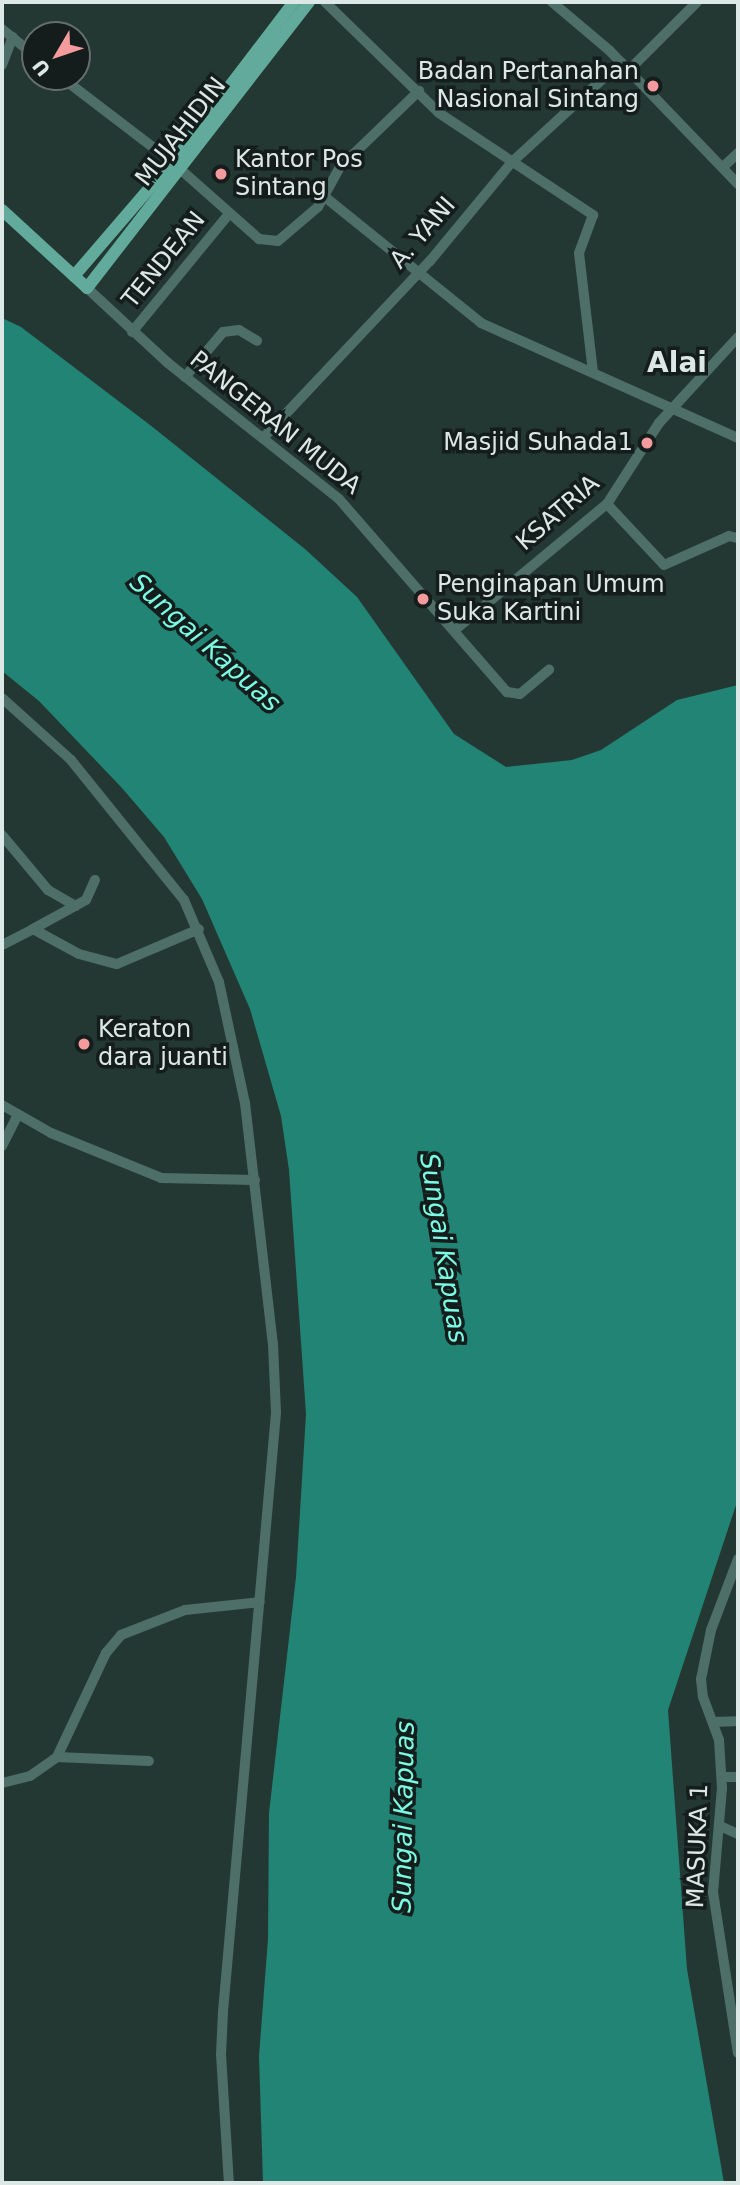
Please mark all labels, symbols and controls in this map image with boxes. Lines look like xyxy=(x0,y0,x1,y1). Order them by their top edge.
north arrow xyxy=(21,21,91,91)
text: U xyxy=(28,55,55,81)
place label: Badan Pertanahan Nasional Sintang xyxy=(418,58,639,114)
street label: MUJAHIDIN xyxy=(130,72,232,192)
marker: Badan Pertanahan Nasional Sintang xyxy=(645,78,661,94)
place label: Kantor Pos Sintang xyxy=(235,146,363,202)
marker: Kantor Pos Sintang xyxy=(213,166,229,182)
street label: A. YANI xyxy=(384,191,462,275)
street label: TENDEAN xyxy=(116,206,212,314)
street label: PANGERAN MUDA xyxy=(184,345,366,501)
district label: Alai xyxy=(647,346,707,380)
place label: Masjid Suhada1 xyxy=(443,429,633,457)
marker: Masjid Suhada1 xyxy=(639,435,655,451)
street label: KSATRIA xyxy=(511,469,605,557)
water label: Sungai Kapuas xyxy=(123,567,287,719)
place label: Penginapan Umum Suka Kartini xyxy=(437,571,665,627)
marker: Penginapan Umum Suka Kartini xyxy=(415,591,431,607)
place label: Keraton dara juanti xyxy=(98,1016,228,1072)
marker: Keraton dara juanti xyxy=(76,1036,92,1052)
water label: Sungai Kapuas xyxy=(413,1151,473,1345)
water label: Sungai Kapuas xyxy=(387,1721,421,1913)
street label: MASUKA 1 xyxy=(681,1783,715,1909)

